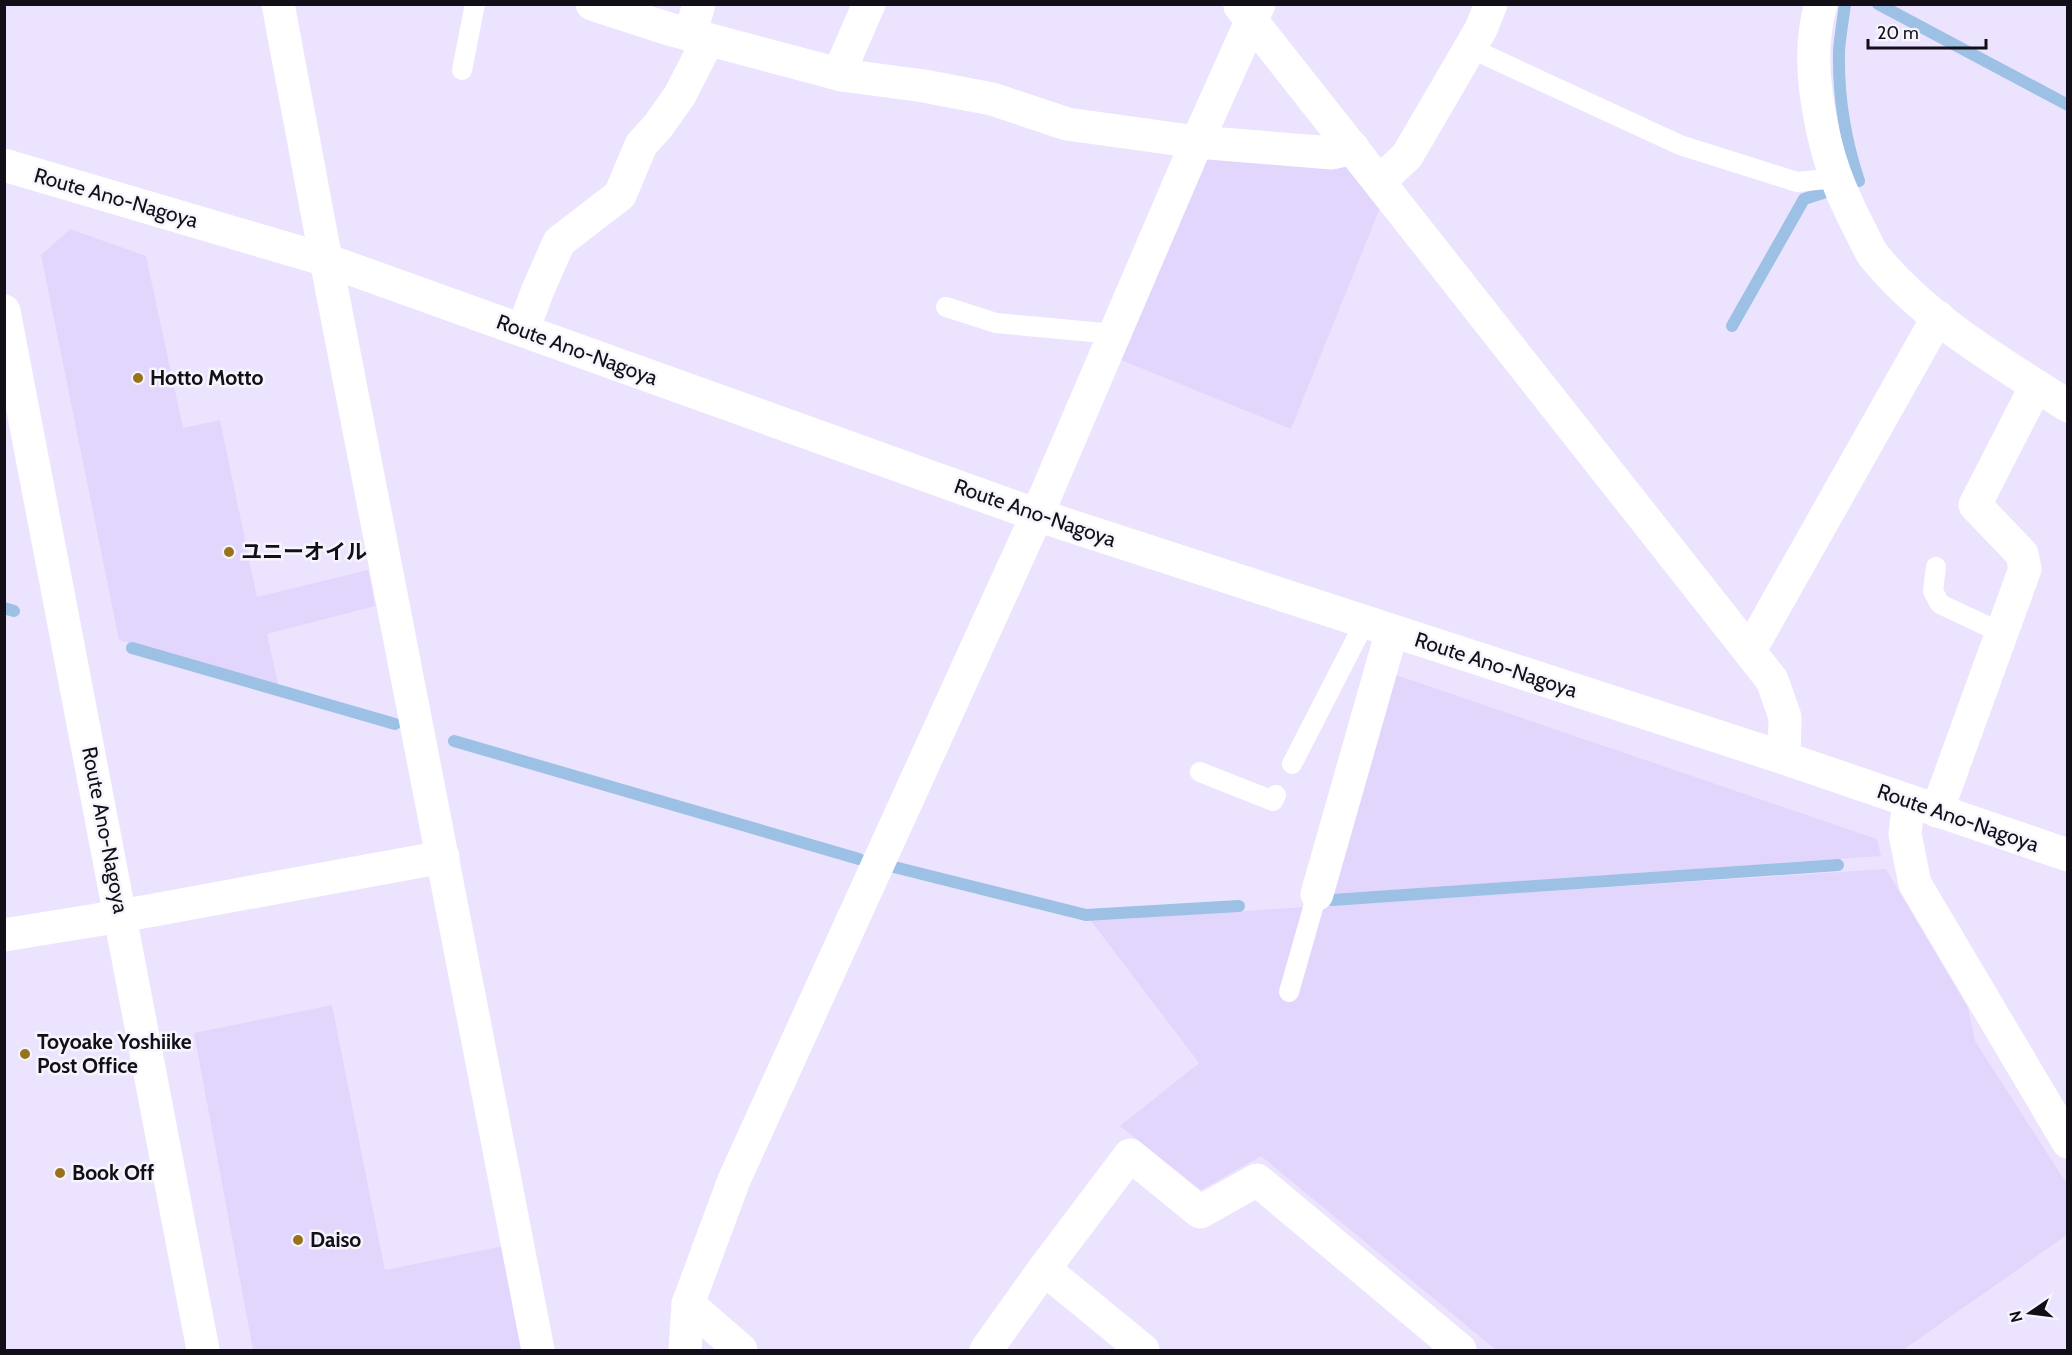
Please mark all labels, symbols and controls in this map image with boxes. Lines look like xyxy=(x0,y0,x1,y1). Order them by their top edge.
scale bar xyxy=(1868,12,1986,50)
text: 20 m xyxy=(1877,22,1919,44)
street label: Route Ano-Nagoya xyxy=(31,162,201,233)
street label: Route Ano-Nagoya xyxy=(493,309,661,390)
place label: Hotto Motto xyxy=(150,365,264,390)
marker: Hotto Motto xyxy=(131,371,145,385)
street label: Route Ano-Nagoya xyxy=(951,473,1119,552)
place label: ユニーオイル xyxy=(241,539,367,564)
marker: ユニーオイル xyxy=(222,545,236,559)
street label: Route Ano-Nagoya xyxy=(1412,626,1581,703)
street label: Route Ano-Nagoya xyxy=(77,744,134,915)
street label: Route Ano-Nagoya xyxy=(1874,778,2042,857)
place label: Toyoake Yoshiike Post Office xyxy=(37,1029,192,1078)
marker: Toyoake Yoshiike Post Office xyxy=(18,1047,32,1061)
place label: Book Off xyxy=(72,1160,154,1185)
marker: Book Off xyxy=(53,1166,67,1180)
place label: Daiso xyxy=(310,1227,361,1252)
marker: Daiso xyxy=(291,1233,305,1247)
north arrow xyxy=(2000,1283,2060,1343)
text: N xyxy=(2005,1309,2027,1324)

